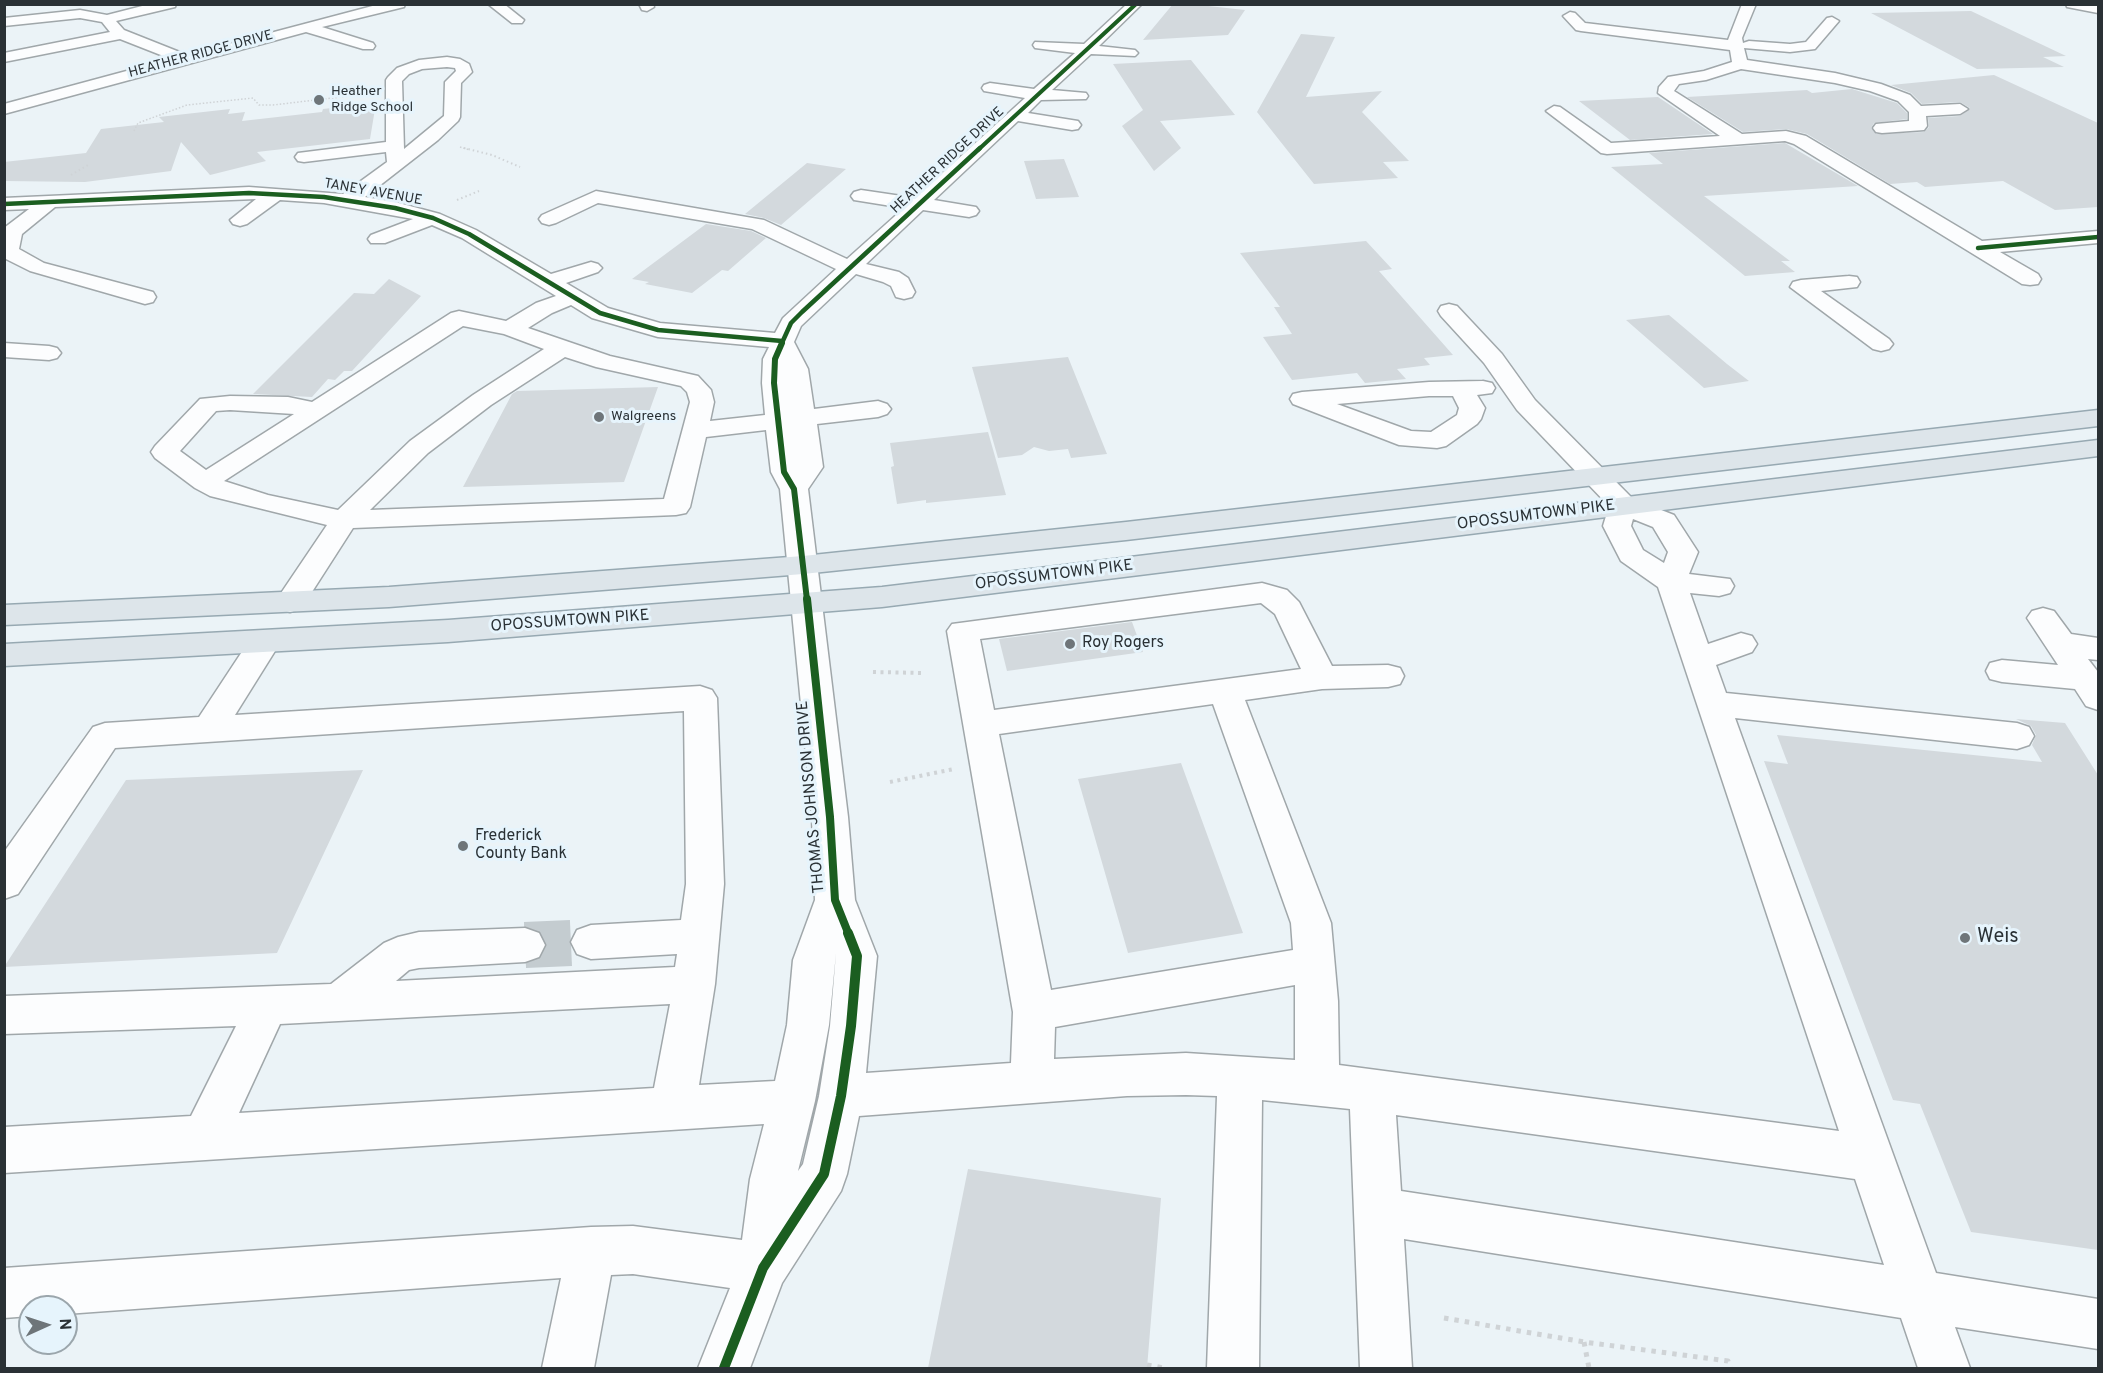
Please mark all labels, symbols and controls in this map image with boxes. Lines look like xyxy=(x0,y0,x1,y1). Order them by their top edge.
street label: HEATHER RIDGE DRIVE xyxy=(127,28,275,82)
place label: Heather Ridge School xyxy=(331,84,413,116)
marker: Heather Ridge School xyxy=(312,93,326,107)
street label: HEATHER RIDGE DRIVE xyxy=(888,104,1008,218)
street label: TANEY AVENUE xyxy=(323,176,423,210)
place label: Walgreens xyxy=(611,409,676,425)
marker: Walgreens xyxy=(592,410,606,424)
street label: OPOSSUMTOWN PIKE xyxy=(1456,497,1616,535)
street label: OPOSSUMTOWN PIKE xyxy=(974,557,1134,595)
street label: OPOSSUMTOWN PIKE xyxy=(490,607,650,637)
place label: Roy Rogers xyxy=(1082,634,1164,654)
marker: Roy Rogers xyxy=(1063,637,1077,651)
street label: THOMAS JOHNSON DRIVE xyxy=(794,700,830,894)
place label: Frederick County Bank xyxy=(475,827,567,865)
marker: Frederick County Bank xyxy=(456,839,470,853)
place label: Weis xyxy=(1977,926,2019,950)
marker: Weis xyxy=(1958,931,1972,945)
north arrow xyxy=(18,1295,78,1355)
text: N xyxy=(54,1318,74,1330)

